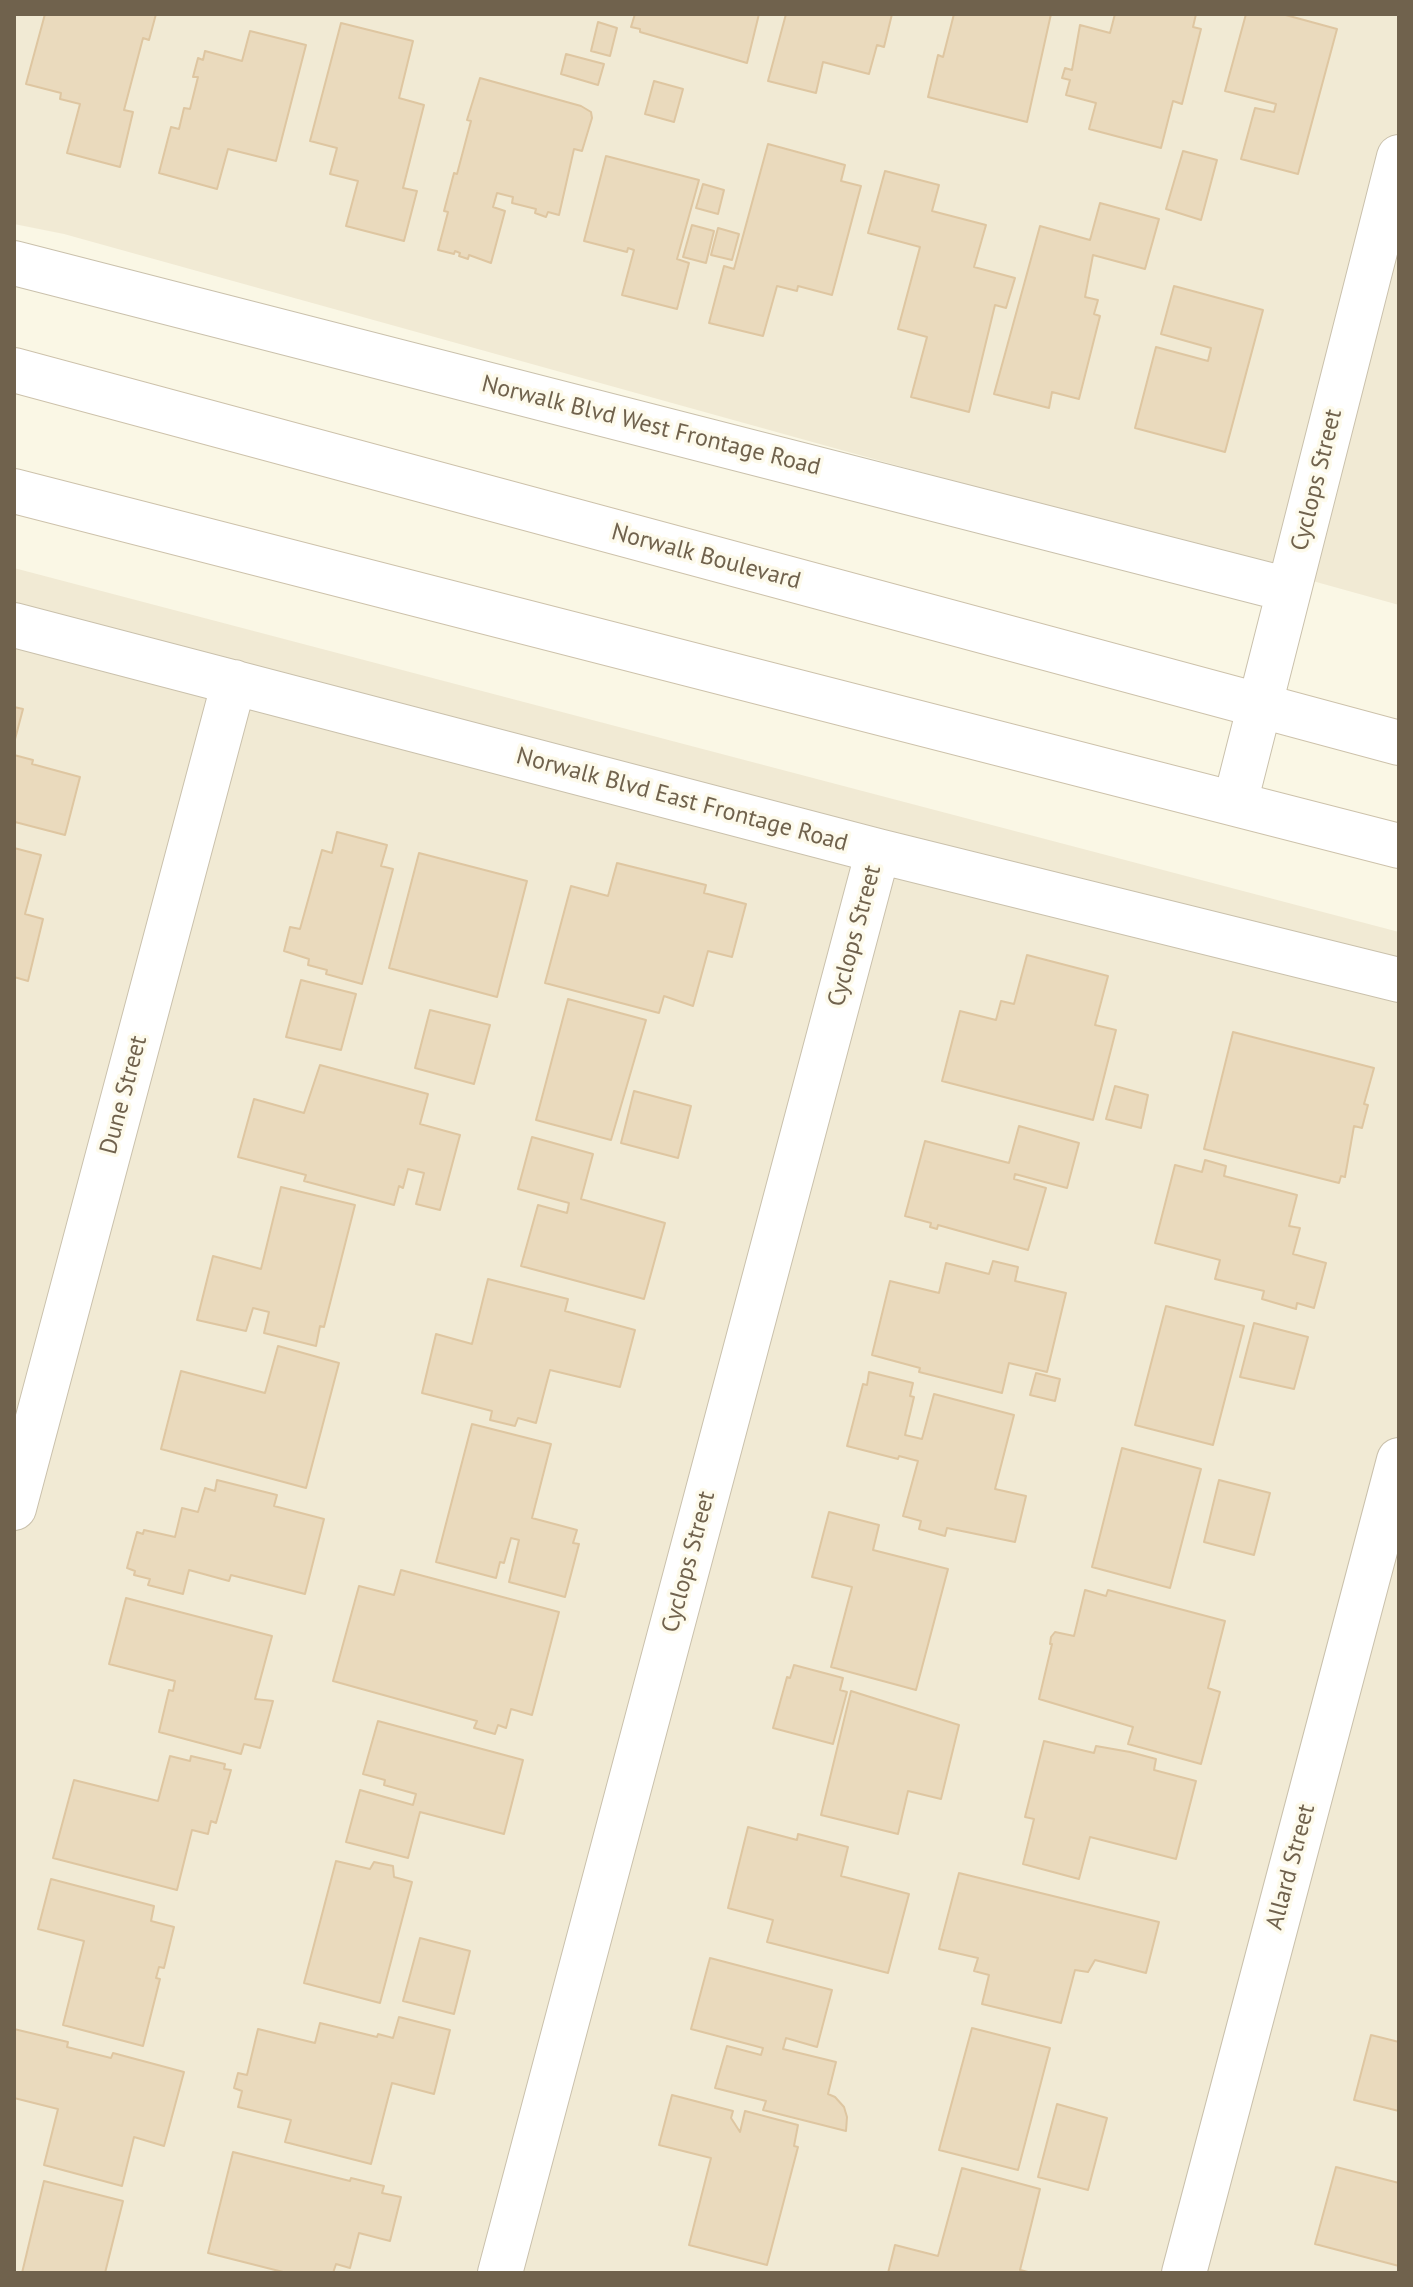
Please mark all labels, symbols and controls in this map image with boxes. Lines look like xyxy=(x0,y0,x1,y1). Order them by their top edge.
street label: Norwalk Blvd West Frontage Road xyxy=(479,370,823,482)
street label: Cyclops Street xyxy=(1285,406,1349,554)
street label: Norwalk Boulevard xyxy=(608,518,804,596)
street label: Norwalk Blvd East Frontage Road xyxy=(513,742,851,858)
street label: Cyclops Street xyxy=(822,862,888,1010)
street label: Dune Street xyxy=(94,1033,154,1157)
street label: Cyclops Street xyxy=(656,1488,722,1636)
street label: Allard Street xyxy=(1260,1801,1322,1933)

